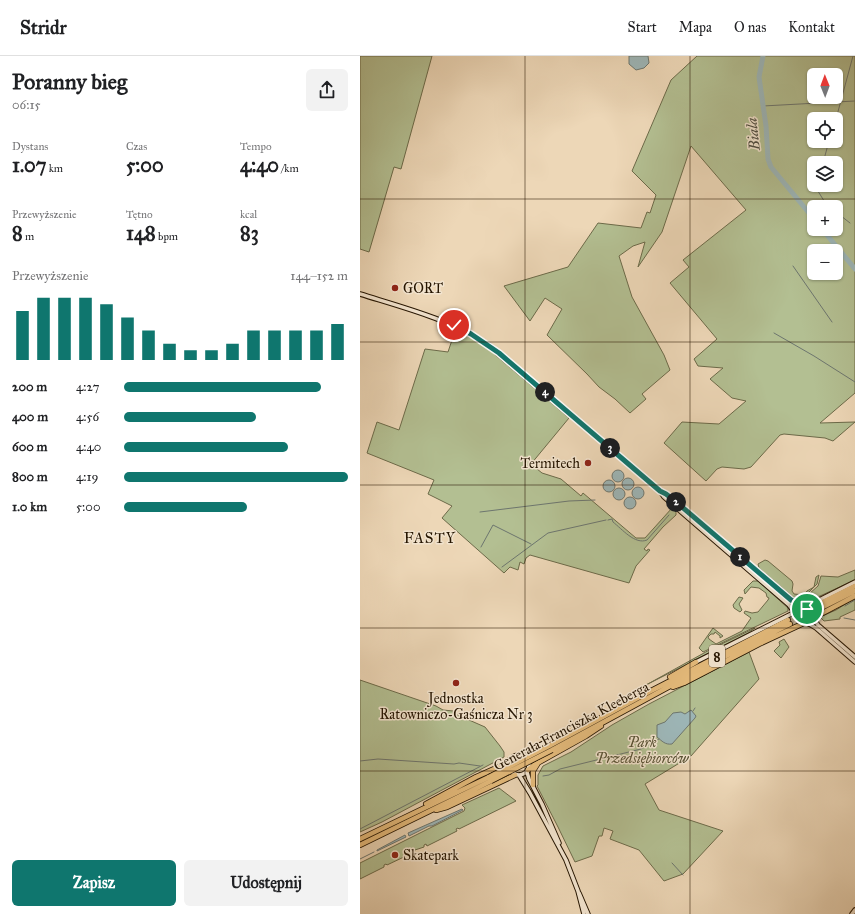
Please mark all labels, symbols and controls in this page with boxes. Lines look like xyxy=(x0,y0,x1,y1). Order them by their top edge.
text: Stridr xyxy=(20,16,67,39)
text: Start xyxy=(628,19,657,36)
text: Mapa xyxy=(679,19,712,36)
text: O nas xyxy=(734,19,766,36)
text: Kontakt xyxy=(788,19,835,36)
text: Poranny bieg xyxy=(12,68,127,95)
north arrow xyxy=(807,68,843,104)
map controls xyxy=(807,68,843,280)
button: share xyxy=(306,69,348,111)
text: 06:15 xyxy=(12,97,41,113)
button: locate xyxy=(807,112,843,148)
water label: Biala xyxy=(742,117,764,152)
text: Dystans xyxy=(12,140,48,153)
text: Czas xyxy=(126,140,147,153)
text: Tempo xyxy=(240,140,272,153)
text: 1.07 xyxy=(12,153,46,177)
text: 5:00 xyxy=(126,153,164,177)
text: 4:40 xyxy=(240,153,279,177)
button: layers xyxy=(807,156,843,192)
text: km xyxy=(46,162,63,175)
text: /km xyxy=(279,162,299,175)
button: + xyxy=(807,200,843,236)
text: Przewyższenie xyxy=(12,208,77,221)
text: Tętno xyxy=(126,208,153,221)
text: kcal xyxy=(240,208,257,221)
text: 8 xyxy=(12,221,23,245)
text: 148 xyxy=(126,221,156,245)
text: 83 xyxy=(240,221,259,245)
text: m xyxy=(23,230,34,243)
text: bpm xyxy=(156,230,178,243)
button: − xyxy=(807,244,843,280)
text: Przewyższenie xyxy=(12,268,88,284)
text: 144–152 m xyxy=(290,268,348,284)
place label: GORT xyxy=(403,280,443,297)
marker: GORT xyxy=(390,283,400,293)
pin xyxy=(437,308,471,342)
icon: check xyxy=(443,314,465,336)
text: 200 m xyxy=(12,379,47,395)
text: 4:27 xyxy=(76,379,100,395)
pin: 4 xyxy=(535,382,555,402)
text: 4 xyxy=(542,385,548,398)
text: 400 m xyxy=(12,409,48,425)
text: 4:56 xyxy=(76,409,99,425)
pin: 3 xyxy=(600,438,620,458)
text: 600 m xyxy=(12,439,48,455)
text: 4:40 xyxy=(76,439,101,455)
text: 3 xyxy=(608,441,612,454)
place label: Termitech xyxy=(520,455,580,472)
marker: Termitech xyxy=(583,458,593,468)
text: 800 m xyxy=(12,469,48,485)
text: 4:19 xyxy=(76,469,99,485)
pin: 2 xyxy=(666,492,686,512)
text: 2 xyxy=(673,495,679,508)
text: 1.0 km xyxy=(12,499,47,515)
text: 5:00 xyxy=(76,499,100,515)
district label: FASTY xyxy=(404,529,456,547)
pin: 1 xyxy=(730,547,750,567)
text: 1 xyxy=(738,550,742,563)
pin xyxy=(790,592,824,626)
icon: arrive xyxy=(796,598,818,620)
road number: 8 xyxy=(709,645,725,667)
marker: Jednostka Ratowniczo-Gaśnicza Nr 3 xyxy=(451,678,461,688)
street label: Generała Franciszka Kleeberga xyxy=(491,678,652,775)
place label: Jednostka Ratowniczo-Gaśnicza Nr 3 xyxy=(379,690,533,723)
park label: Park Przedsiębiorców xyxy=(595,734,690,767)
place label: Skatepark xyxy=(403,847,459,864)
marker: Skatepark xyxy=(390,850,400,860)
button: Zapisz xyxy=(12,860,176,906)
button: Udostępnij xyxy=(184,860,348,906)

